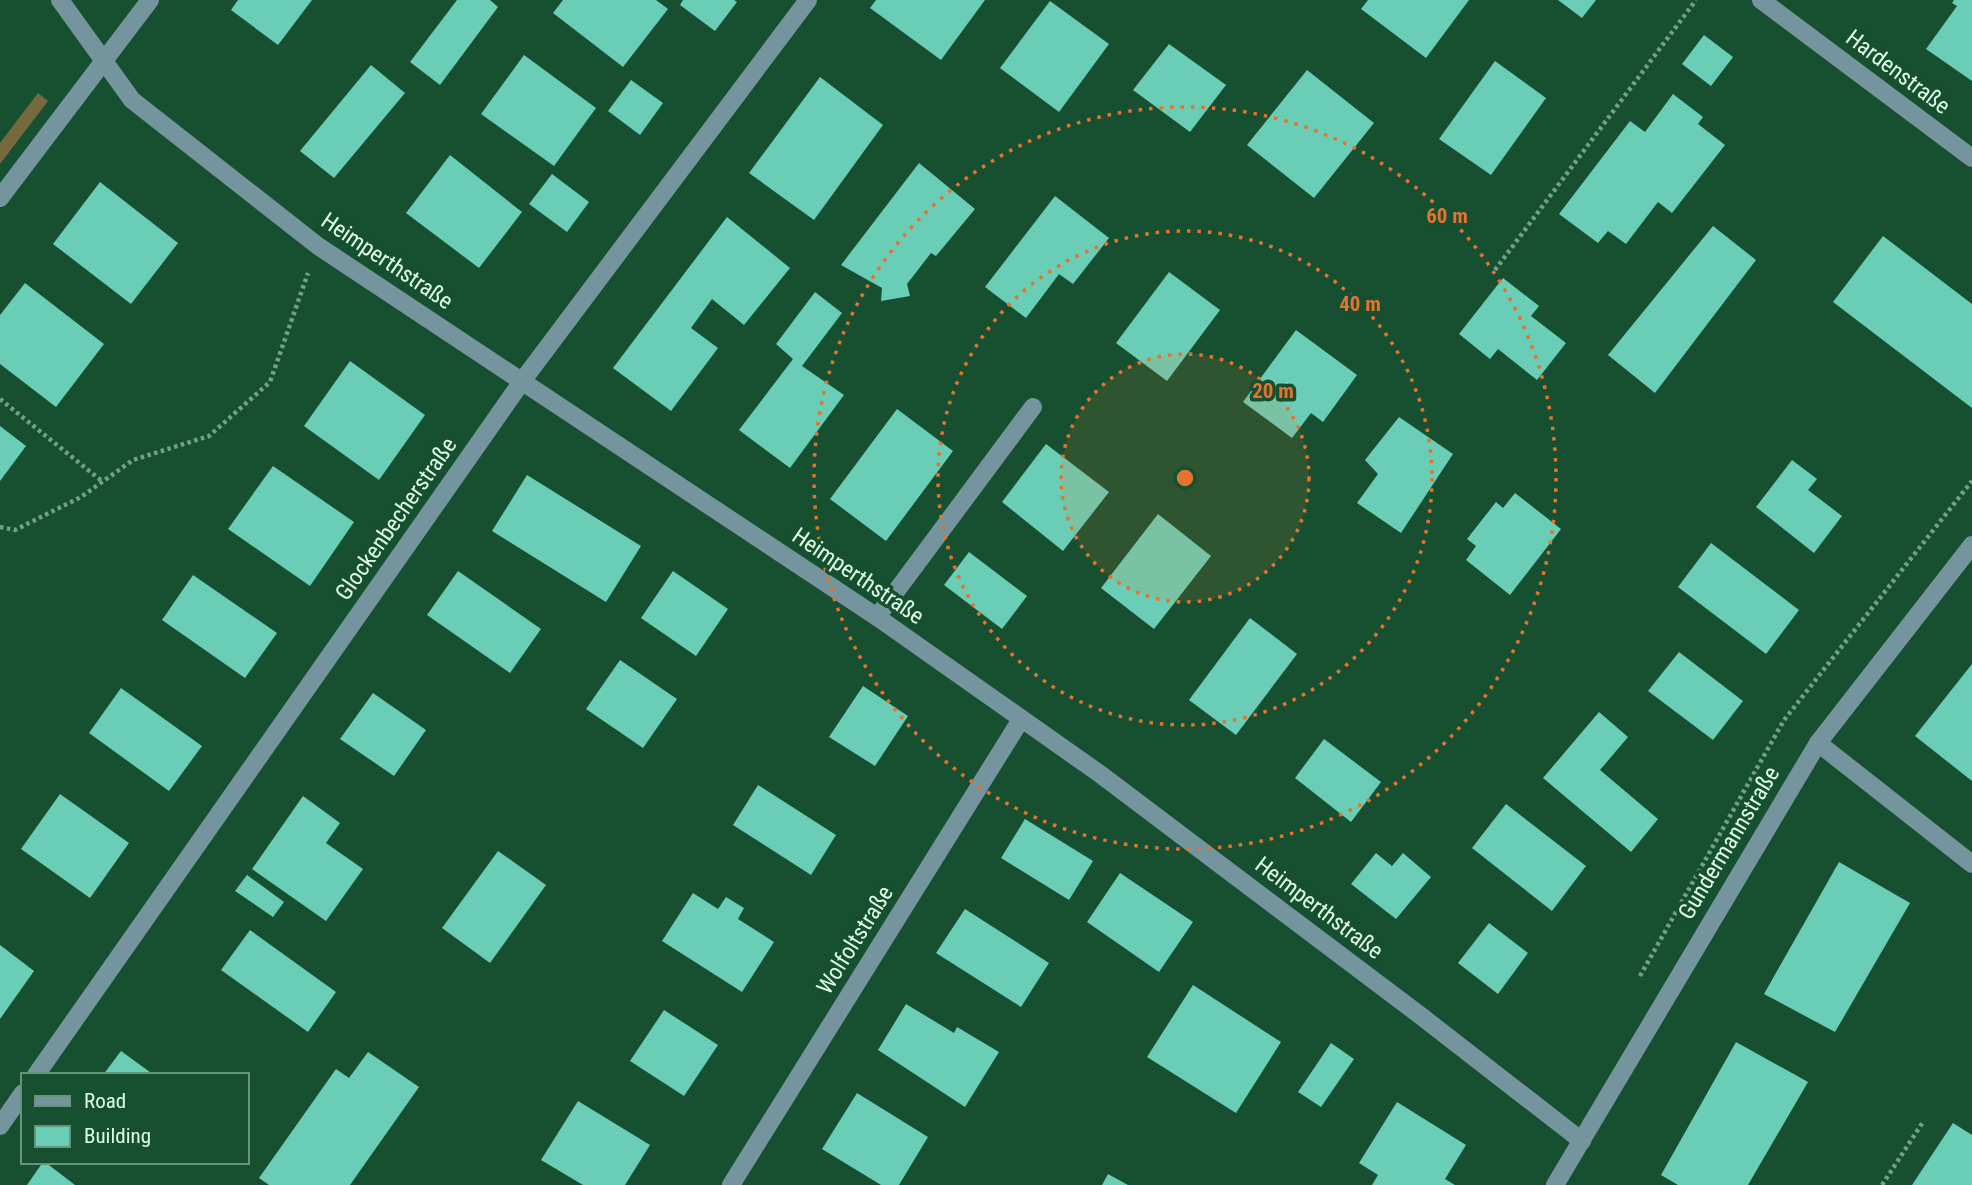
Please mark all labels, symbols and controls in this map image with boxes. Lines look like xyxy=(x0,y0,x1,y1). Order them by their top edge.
street label: Hardenstraße xyxy=(1841,24,1955,120)
text: 60 m xyxy=(1426,204,1468,228)
street label: Heimperthstraße xyxy=(316,207,458,315)
text: 40 m xyxy=(1339,292,1381,316)
text: 20 m xyxy=(1252,379,1294,403)
street label: Glockenbecherstraße xyxy=(330,432,462,606)
centre of rings xyxy=(1173,466,1197,490)
street label: Heimperthstraße xyxy=(787,522,929,630)
street label: Gundermannstraße xyxy=(1673,762,1785,924)
street label: Heimperthstraße xyxy=(1250,851,1388,965)
street label: Wolfoltstraße xyxy=(811,881,899,999)
legend xyxy=(21,1073,248,1164)
text: Road xyxy=(84,1089,126,1113)
text: Building xyxy=(84,1124,151,1148)

